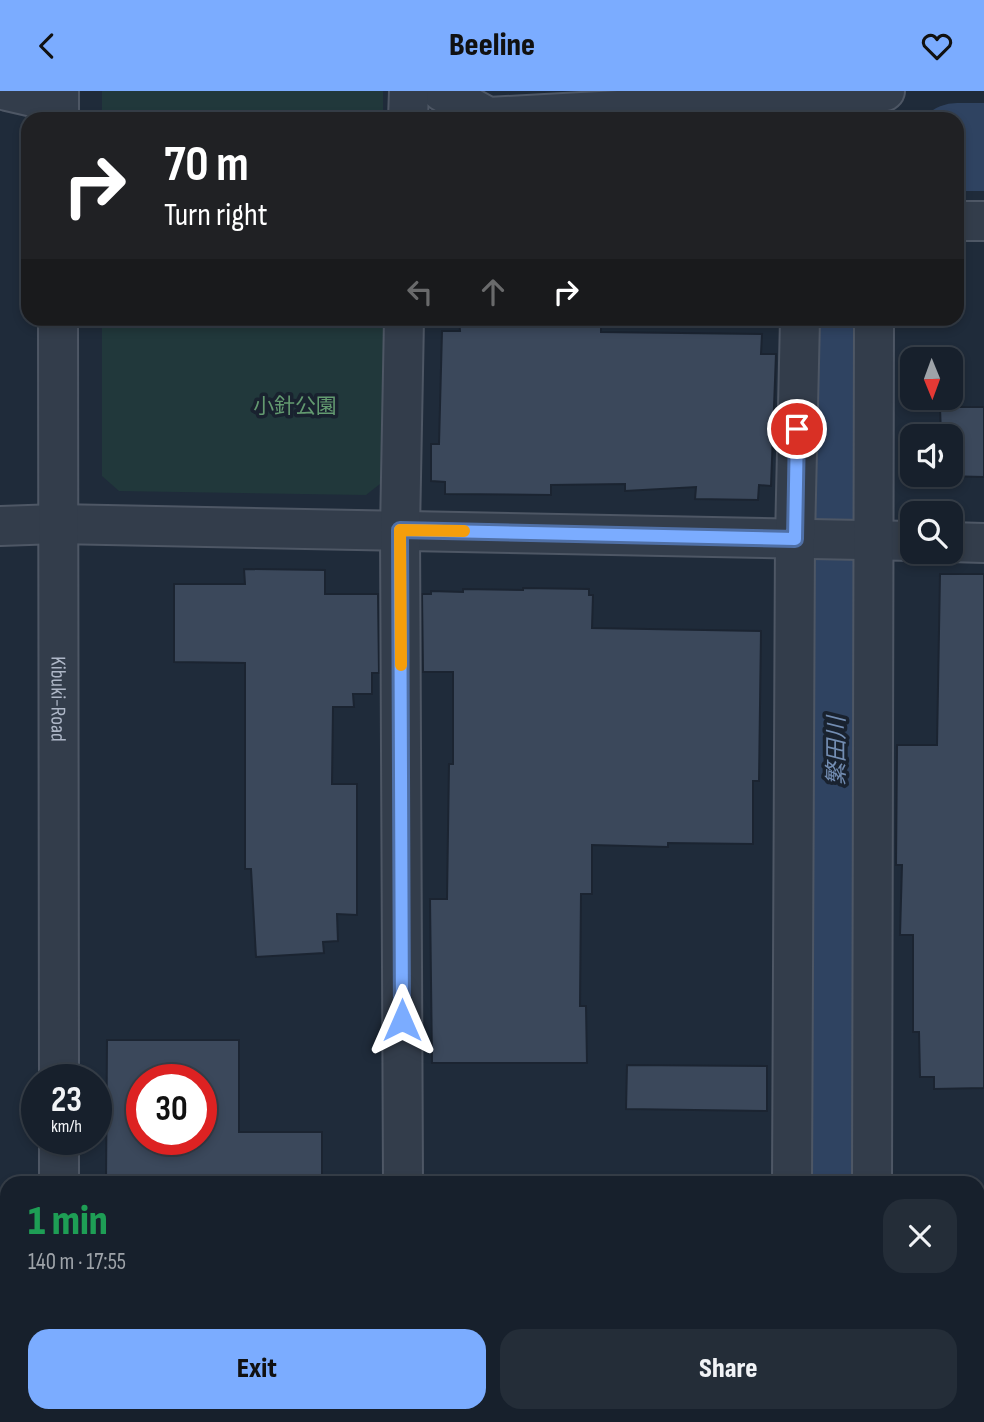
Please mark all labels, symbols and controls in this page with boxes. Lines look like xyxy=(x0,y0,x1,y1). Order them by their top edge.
text: Beeline xyxy=(449,26,535,65)
icon: back xyxy=(28,27,66,65)
icon: heart xyxy=(918,27,956,65)
text: 70 m xyxy=(164,136,249,195)
icon: right xyxy=(49,140,140,231)
text: Turn right xyxy=(164,196,268,235)
icon: left xyxy=(401,273,439,311)
icon: ahead xyxy=(474,273,512,311)
icon: right xyxy=(547,273,585,311)
north arrow xyxy=(900,347,962,409)
map controls xyxy=(900,347,963,564)
park label: 小針公園 xyxy=(253,394,337,419)
pin xyxy=(767,399,827,459)
icon: arrive xyxy=(778,410,816,448)
button: sound xyxy=(900,424,963,487)
button: search xyxy=(900,501,963,564)
street label: Kibuki-Road xyxy=(45,656,71,742)
water label: 繁田川 xyxy=(823,714,851,786)
position arrow xyxy=(365,983,439,1057)
speed limit sign: 30 xyxy=(126,1064,217,1155)
text: 23 xyxy=(51,1079,82,1122)
text: km/h xyxy=(51,1116,82,1137)
text: 1 min xyxy=(28,1196,108,1247)
button: close xyxy=(883,1199,957,1273)
text: 140 m · 17:55 xyxy=(28,1248,126,1276)
button: Exit xyxy=(28,1329,486,1409)
button: Share xyxy=(500,1329,957,1409)

